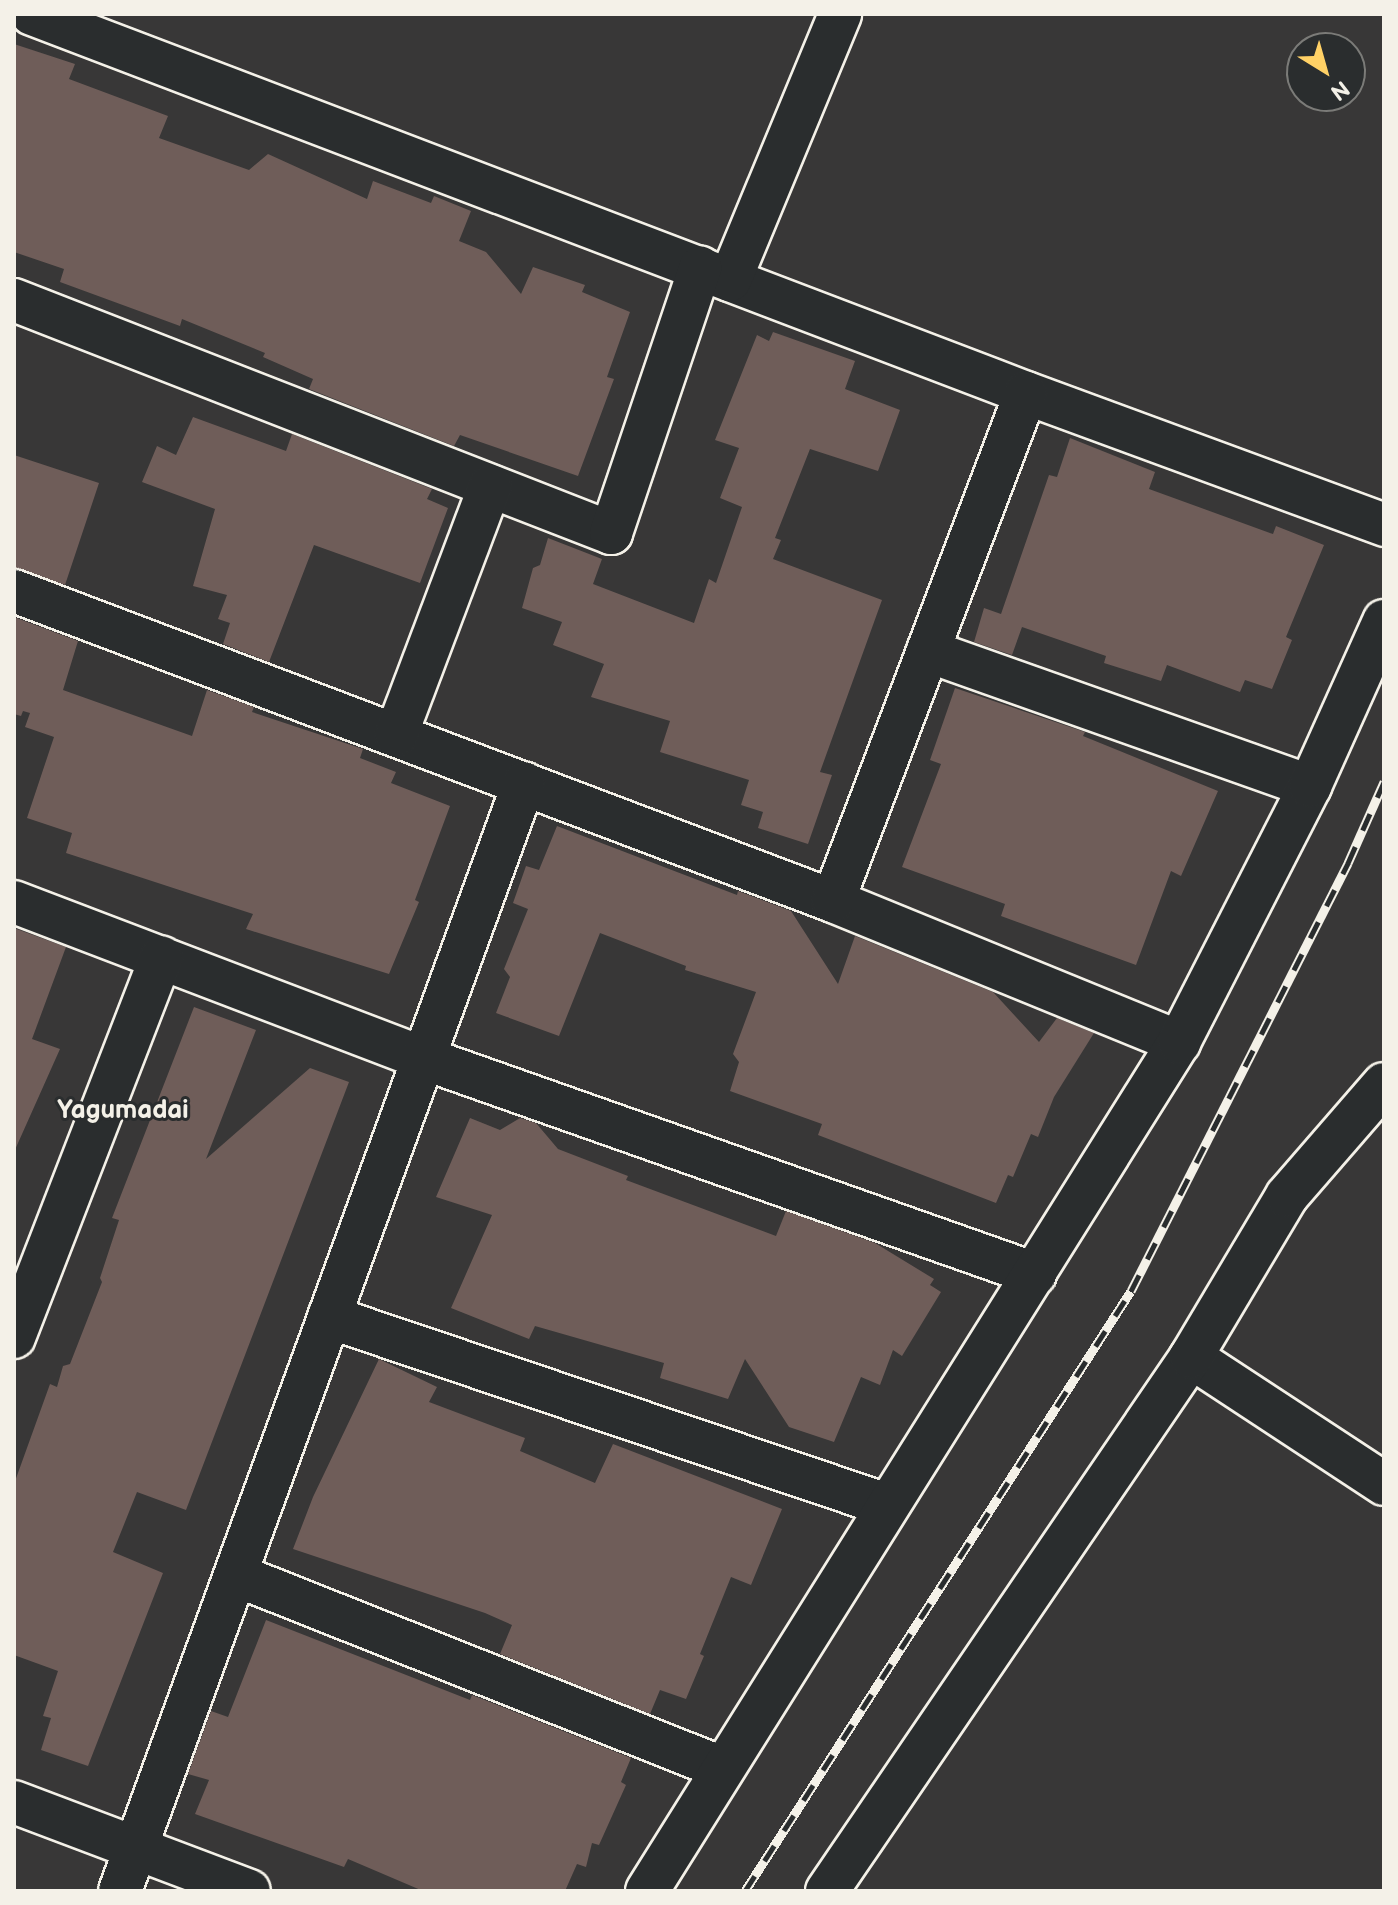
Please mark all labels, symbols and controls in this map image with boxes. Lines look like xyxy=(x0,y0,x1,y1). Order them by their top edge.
north arrow xyxy=(1286,32,1366,112)
text: N xyxy=(1325,74,1354,106)
district label: Yagumadai xyxy=(57,1095,189,1127)

